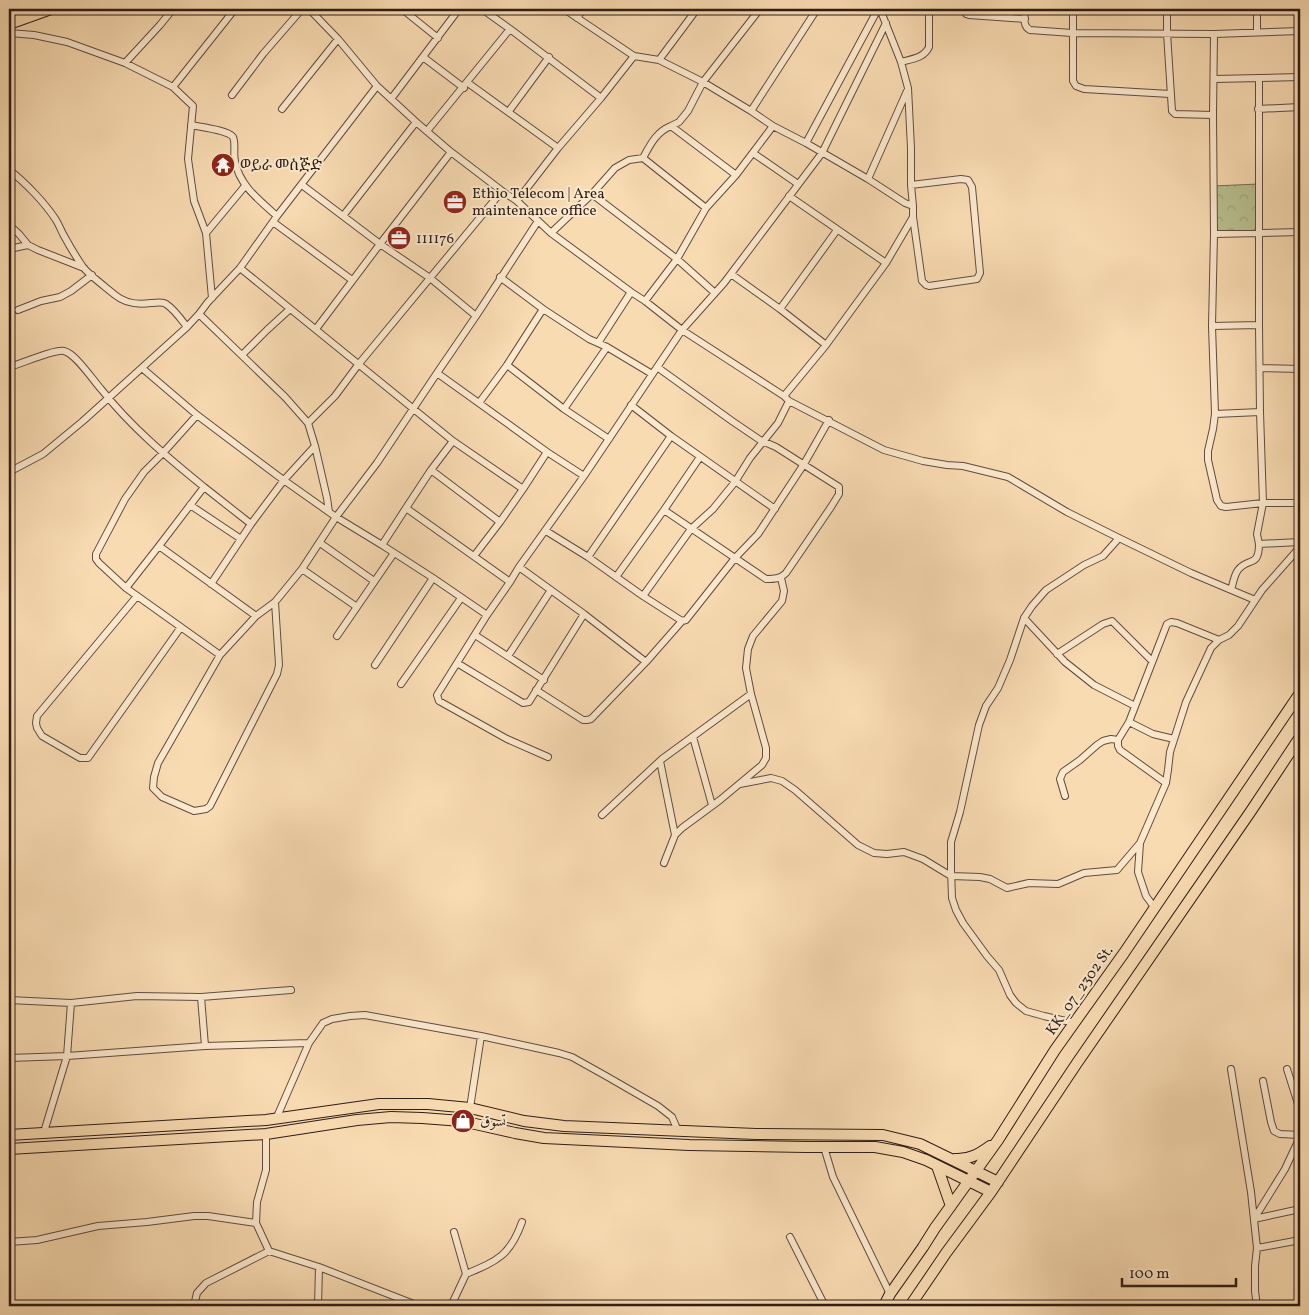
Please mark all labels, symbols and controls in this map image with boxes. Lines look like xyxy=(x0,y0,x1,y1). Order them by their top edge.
temple icon: ወይራ መስጅድ xyxy=(210,152,236,178)
place label: ወይራ መስጅድ xyxy=(240,156,322,177)
place label: Ethio Telecom | Area maintenance office xyxy=(472,184,605,222)
office icon: Ethio Telecom | Area maintenance office xyxy=(442,189,468,215)
office icon: 111176 xyxy=(386,225,412,251)
place label: 111176 xyxy=(416,229,454,250)
street label: KK_07_2302 St. xyxy=(1041,942,1119,1040)
shop icon: تسوق xyxy=(450,1108,476,1134)
place label: تسوق xyxy=(480,1112,506,1133)
scale bar xyxy=(1122,1255,1235,1287)
text: 100 m xyxy=(1129,1264,1169,1285)

